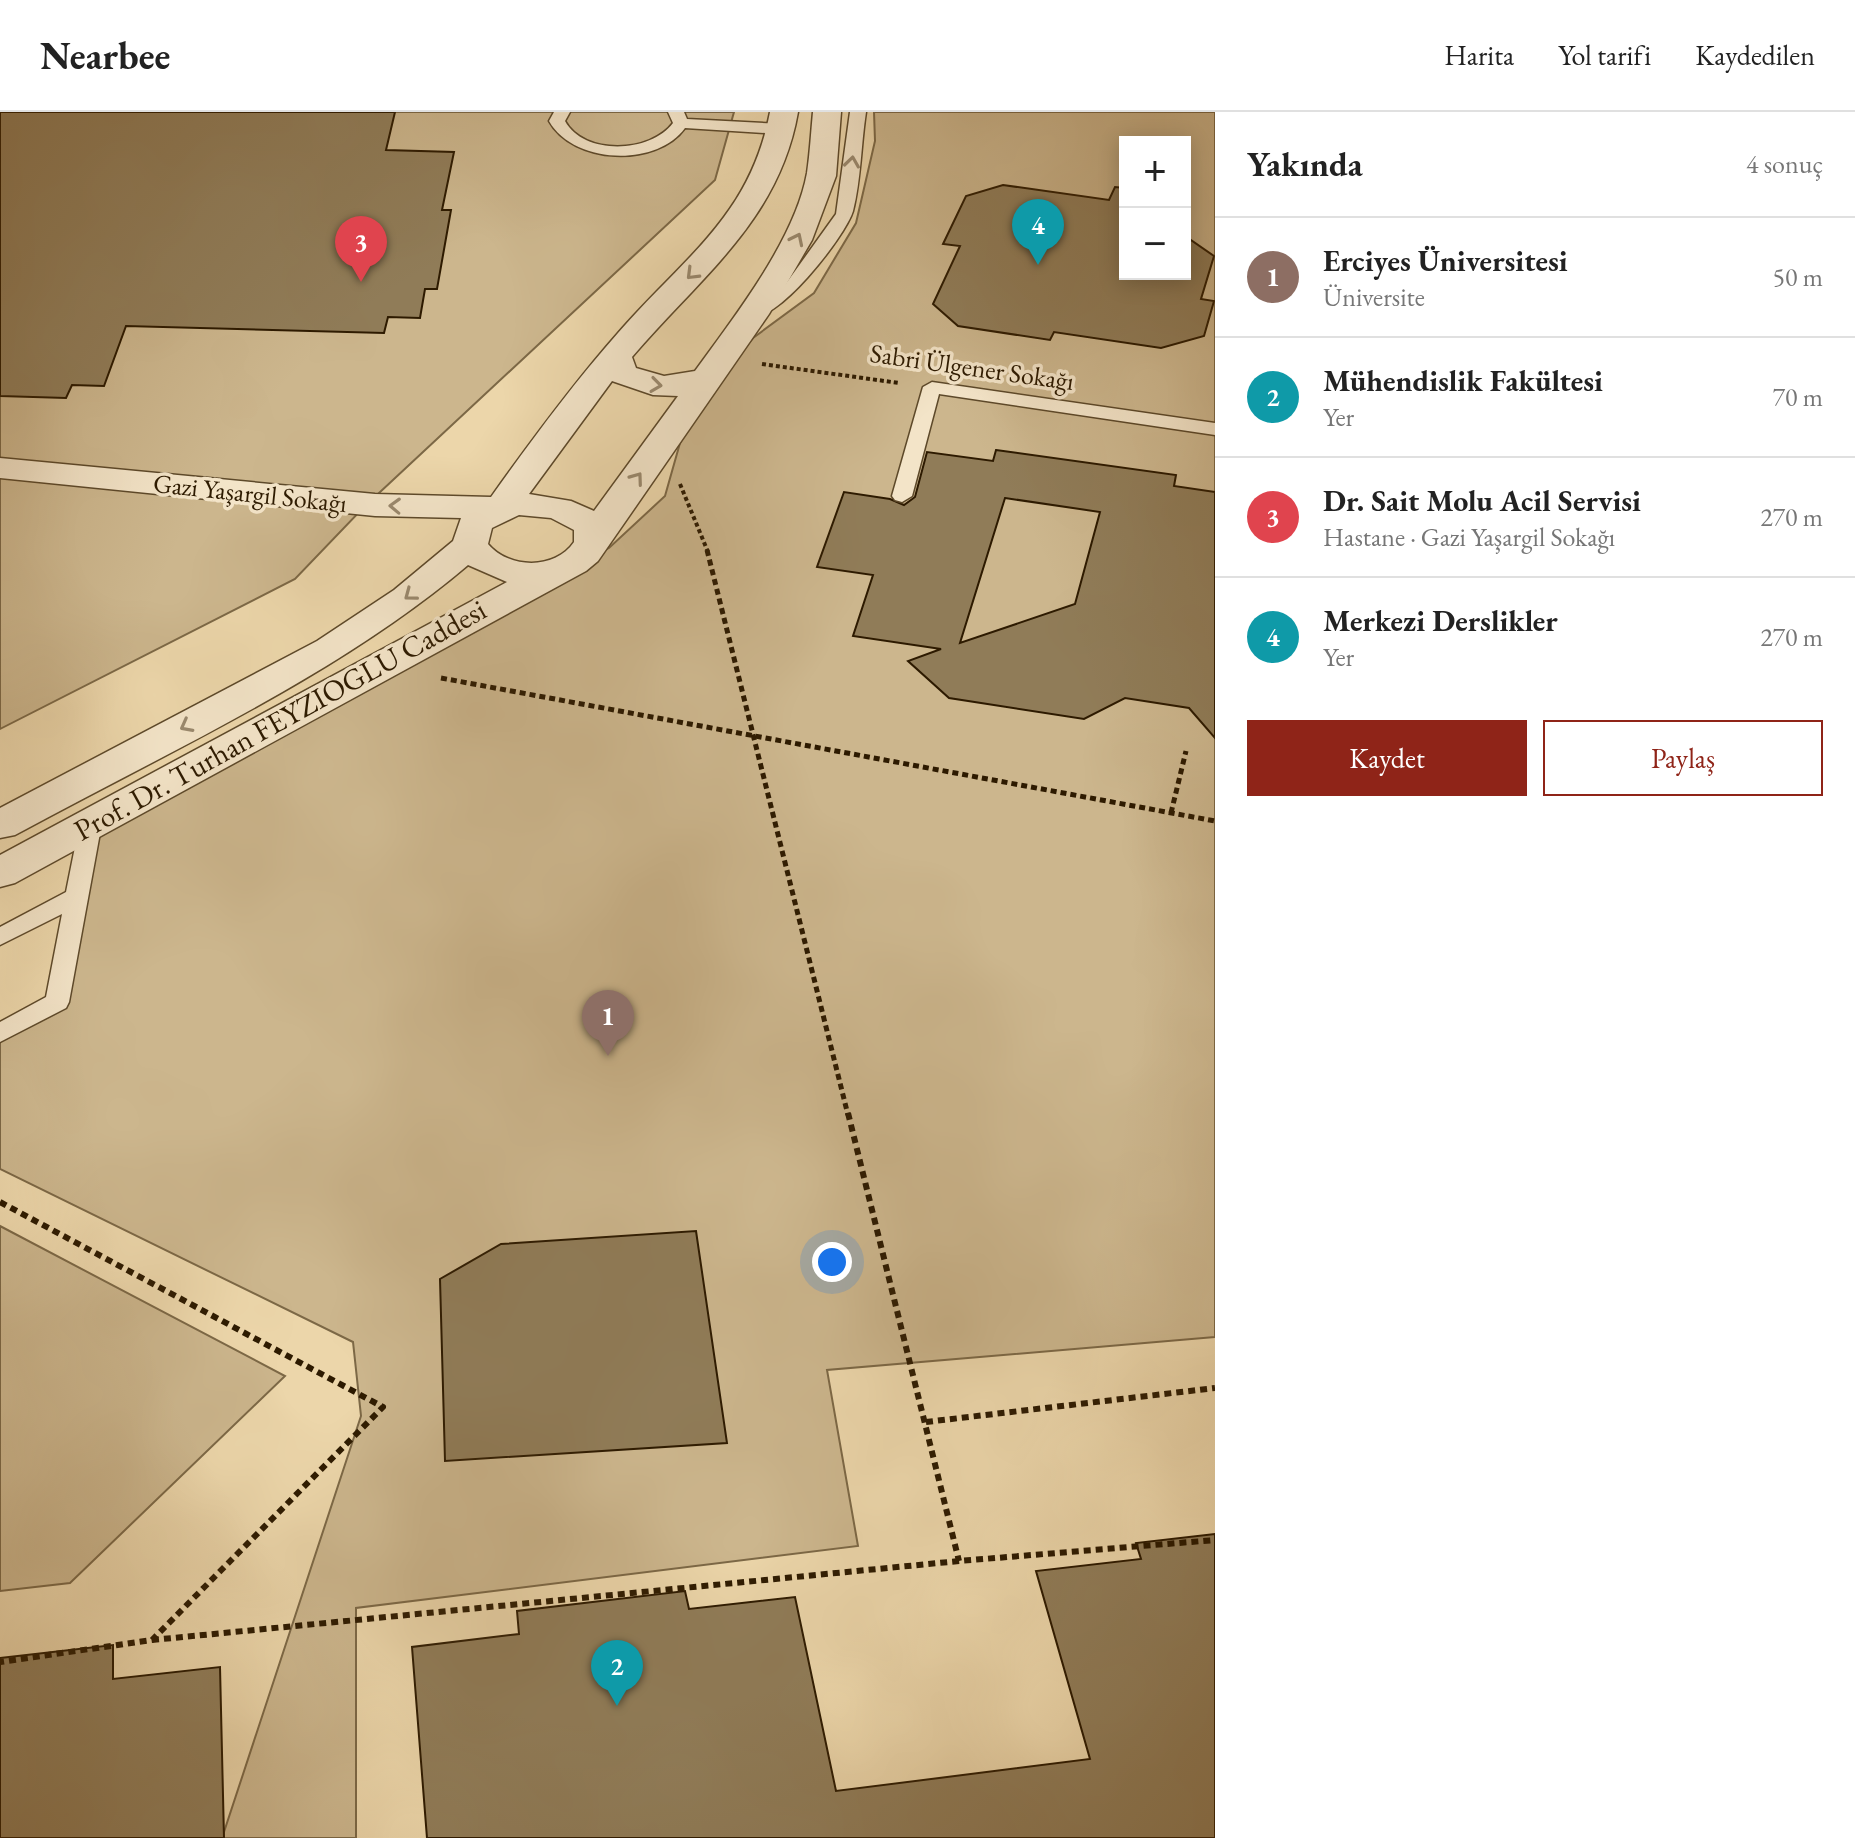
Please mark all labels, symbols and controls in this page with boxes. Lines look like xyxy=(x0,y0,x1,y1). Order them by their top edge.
text: Nearbee xyxy=(40,31,170,80)
text: Harita xyxy=(1444,37,1514,73)
text: Yol tarifi xyxy=(1558,37,1651,73)
text: Kaydedilen xyxy=(1695,37,1815,73)
map controls xyxy=(1119,136,1191,280)
button: + xyxy=(1119,136,1191,208)
text: Yakında xyxy=(1247,142,1363,186)
text: 4 sonuç xyxy=(1746,147,1823,181)
one-way arrow xyxy=(843,155,860,169)
pin: 4 xyxy=(1012,199,1064,265)
button: − xyxy=(1119,208,1191,280)
pin: 3 xyxy=(335,216,387,282)
one-way arrow xyxy=(787,232,803,247)
text: Erciyes Üniversitesi xyxy=(1323,241,1568,280)
text: 1 xyxy=(1266,260,1280,294)
text: 50 m xyxy=(1773,260,1823,294)
one-way arrow xyxy=(687,265,701,279)
text: Üniversite xyxy=(1323,280,1425,314)
street label: Sabri Ülgener Sokağı xyxy=(868,336,1076,398)
text: Mühendislik Fakültesi xyxy=(1323,361,1603,400)
one-way arrow xyxy=(649,376,663,393)
text: 2 xyxy=(1266,380,1280,414)
text: 70 m xyxy=(1773,380,1823,414)
text: Yer xyxy=(1323,400,1354,434)
street label: Gazi Yaşargil Sokağı xyxy=(152,466,348,520)
one-way arrow xyxy=(627,472,642,486)
text: Dr. Sait Molu Acil Servisi xyxy=(1323,481,1641,520)
one-way arrow xyxy=(388,498,401,515)
text: 3 xyxy=(1266,500,1280,534)
text: 270 m xyxy=(1760,500,1823,534)
text: Hastane · Gazi Yaşargil Sokağı xyxy=(1323,520,1615,554)
one-way arrow xyxy=(404,585,419,599)
street label: Prof. Dr. Turhan FEYZIOGLU Caddesi xyxy=(67,590,493,849)
text: Merkezi Derslikler xyxy=(1323,601,1558,640)
text: 4 xyxy=(1266,620,1280,654)
text: 270 m xyxy=(1760,620,1823,654)
text: Yer xyxy=(1323,640,1354,674)
one-way arrow xyxy=(180,717,194,732)
button: Kaydet xyxy=(1247,720,1527,796)
button: Paylaş xyxy=(1543,720,1823,796)
pin: 1 xyxy=(582,990,634,1056)
your location xyxy=(812,1242,852,1282)
pin: 2 xyxy=(591,1640,643,1706)

